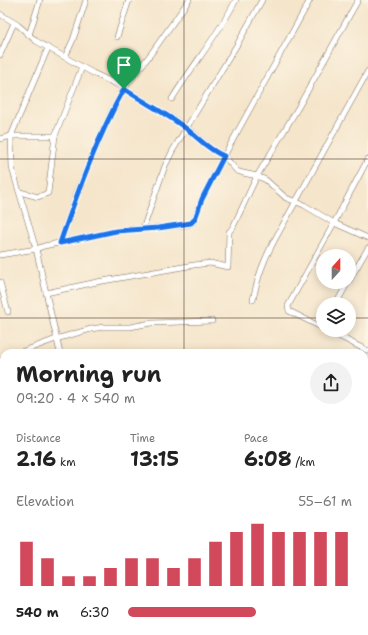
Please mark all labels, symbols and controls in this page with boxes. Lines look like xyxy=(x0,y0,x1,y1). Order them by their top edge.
pin xyxy=(107,48,141,89)
icon: arrive xyxy=(113,54,135,76)
north arrow xyxy=(316,249,356,289)
map controls xyxy=(316,249,356,337)
button: layers xyxy=(316,297,356,337)
text: Morning run xyxy=(16,360,161,389)
button: share xyxy=(310,362,352,404)
text: 09:20 · 4 × 540 m xyxy=(16,390,135,407)
text: Distance xyxy=(16,431,61,446)
text: Time xyxy=(130,431,155,446)
text: Pace xyxy=(244,431,268,446)
text: 2.16 xyxy=(16,446,56,472)
text: 13:15 xyxy=(130,446,179,472)
text: 6:08 xyxy=(244,446,292,472)
text: km xyxy=(56,455,76,470)
text: /km xyxy=(292,455,315,470)
text: Elevation xyxy=(16,493,74,510)
text: 55–61 m xyxy=(298,493,352,510)
text: 540 m xyxy=(16,604,59,621)
text: 6:30 xyxy=(80,604,109,621)

